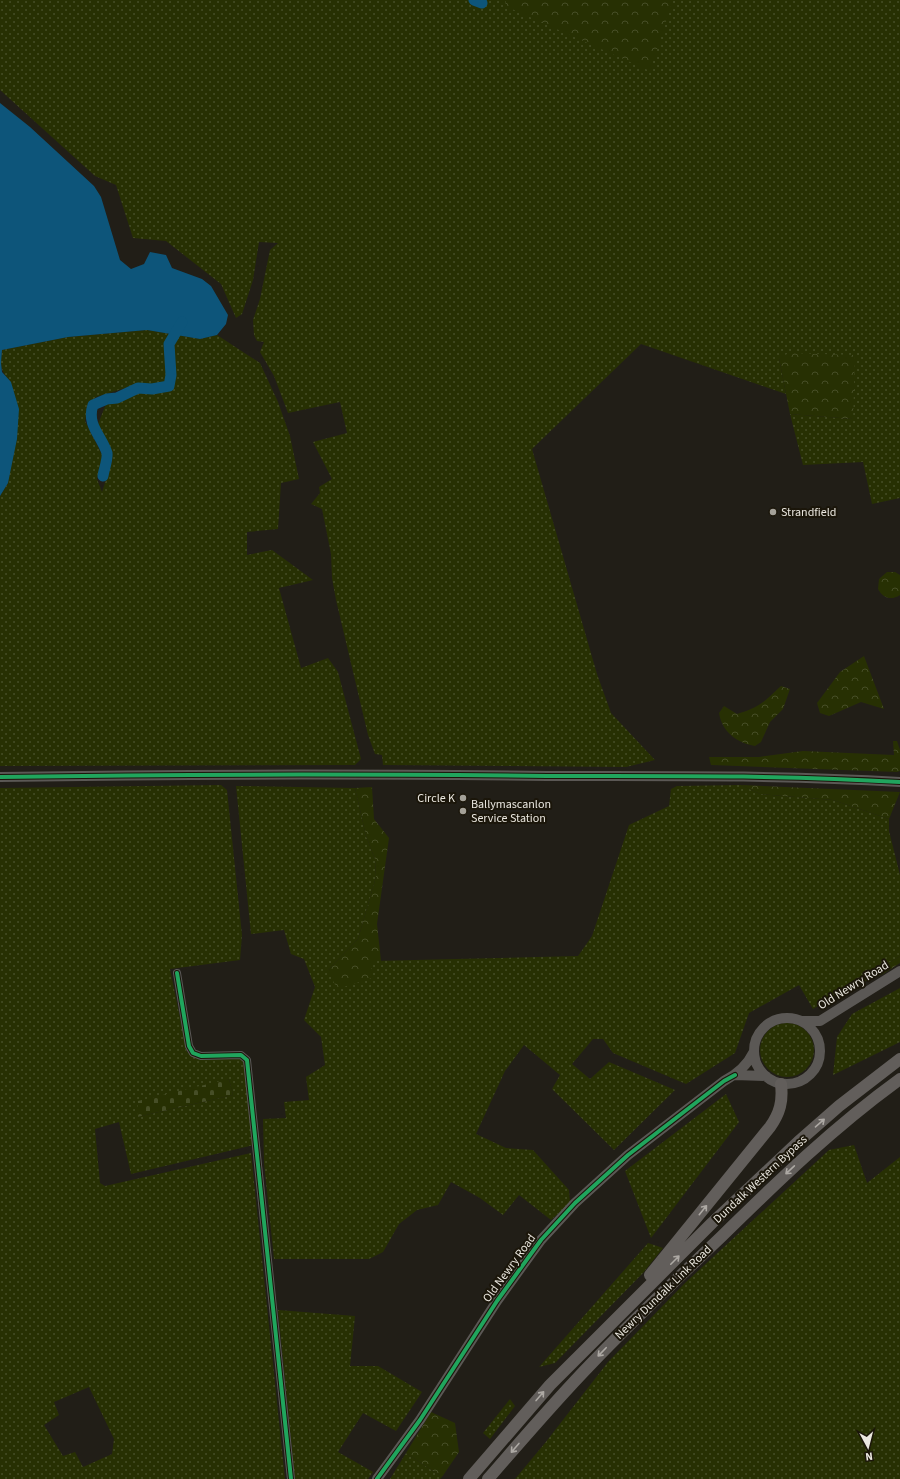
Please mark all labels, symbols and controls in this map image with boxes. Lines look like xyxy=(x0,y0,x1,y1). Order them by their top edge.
place label: Strandfield xyxy=(781,504,836,521)
marker: Strandfield xyxy=(768,507,778,517)
place label: Circle K xyxy=(417,790,455,807)
marker: Circle K xyxy=(458,793,468,803)
place label: Ballymascanlon Service Station xyxy=(471,796,551,827)
marker: Ballymascanlon Service Station xyxy=(458,806,468,816)
street label: Old Newry Road xyxy=(815,957,892,1014)
one-way arrow xyxy=(815,1118,826,1127)
street label: Dundalk Western Bypass xyxy=(710,1131,811,1227)
one-way arrow xyxy=(785,1165,795,1175)
one-way arrow xyxy=(698,1205,707,1216)
street label: Old Newry Road xyxy=(479,1231,540,1306)
street label: Newry Dundalk Link Road xyxy=(611,1241,716,1343)
one-way arrow xyxy=(670,1255,680,1265)
one-way arrow xyxy=(598,1347,607,1357)
one-way arrow xyxy=(536,1390,545,1401)
north arrow xyxy=(848,1427,888,1467)
one-way arrow xyxy=(511,1442,520,1452)
text: N xyxy=(865,1449,874,1464)

